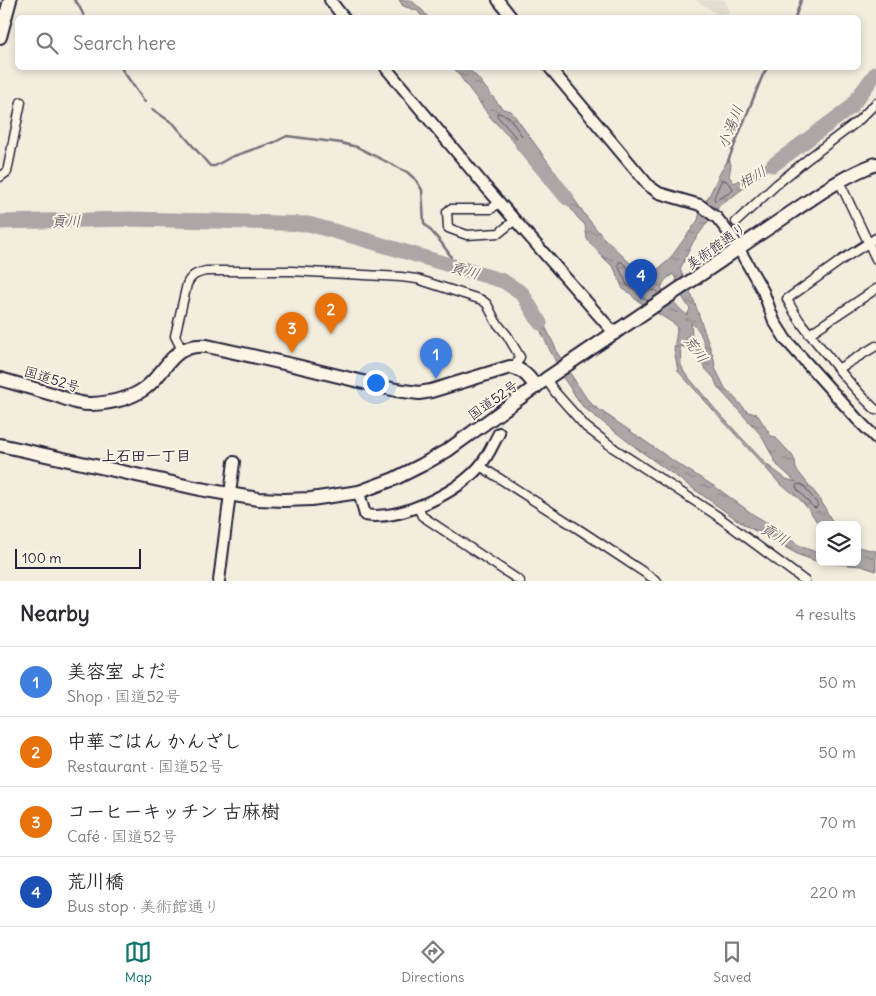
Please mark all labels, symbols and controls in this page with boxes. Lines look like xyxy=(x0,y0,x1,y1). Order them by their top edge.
search box xyxy=(15,15,861,70)
icon: search xyxy=(33,29,61,57)
text: Search here xyxy=(73,31,176,55)
water label: 小湯川 xyxy=(713,103,747,151)
water label: 相川 xyxy=(734,161,770,193)
water label: 貢川 xyxy=(51,211,81,231)
street label: 美術館通り xyxy=(682,219,750,273)
water label: 貢川 xyxy=(448,257,482,283)
pin: 4 xyxy=(625,259,657,300)
pin: 2 xyxy=(315,293,347,334)
pin: 3 xyxy=(276,312,308,353)
water label: 荒川 xyxy=(679,331,713,367)
pin: 1 xyxy=(420,338,452,379)
street label: 国道52号 xyxy=(22,362,82,396)
your location xyxy=(363,370,389,396)
street label: 国道52号 xyxy=(464,376,522,424)
district label: 上石田一丁目 xyxy=(101,446,191,465)
water label: 貢川 xyxy=(757,518,793,550)
map controls xyxy=(816,521,861,566)
button: layers xyxy=(816,521,861,566)
scale bar xyxy=(15,546,141,569)
text: 100 m xyxy=(22,549,62,567)
text: Nearby xyxy=(20,600,90,627)
text: 4 results xyxy=(795,604,856,624)
text: 美容室 よだ xyxy=(67,659,167,683)
text: 1 xyxy=(33,672,39,692)
text: 50 m xyxy=(818,672,856,692)
text: Shop · 国道52号 xyxy=(67,686,180,706)
text: 中華ごはん かんざし xyxy=(67,729,242,753)
text: 2 xyxy=(32,742,40,762)
text: 50 m xyxy=(818,742,856,762)
text: Restaurant · 国道52号 xyxy=(67,756,224,776)
text: コーヒーキッチン 古麻樹 xyxy=(67,799,280,823)
text: 3 xyxy=(31,812,41,832)
text: 70 m xyxy=(820,812,856,832)
text: Café · 国道52号 xyxy=(67,826,177,846)
text: 荒川橋 xyxy=(67,869,124,893)
text: 4 xyxy=(31,882,41,902)
text: 220 m xyxy=(810,882,856,902)
text: Bus stop · 美術館通り xyxy=(67,896,220,916)
tab: Map xyxy=(124,938,152,986)
tab: Directions xyxy=(401,938,464,986)
tab: Saved xyxy=(713,938,752,986)

